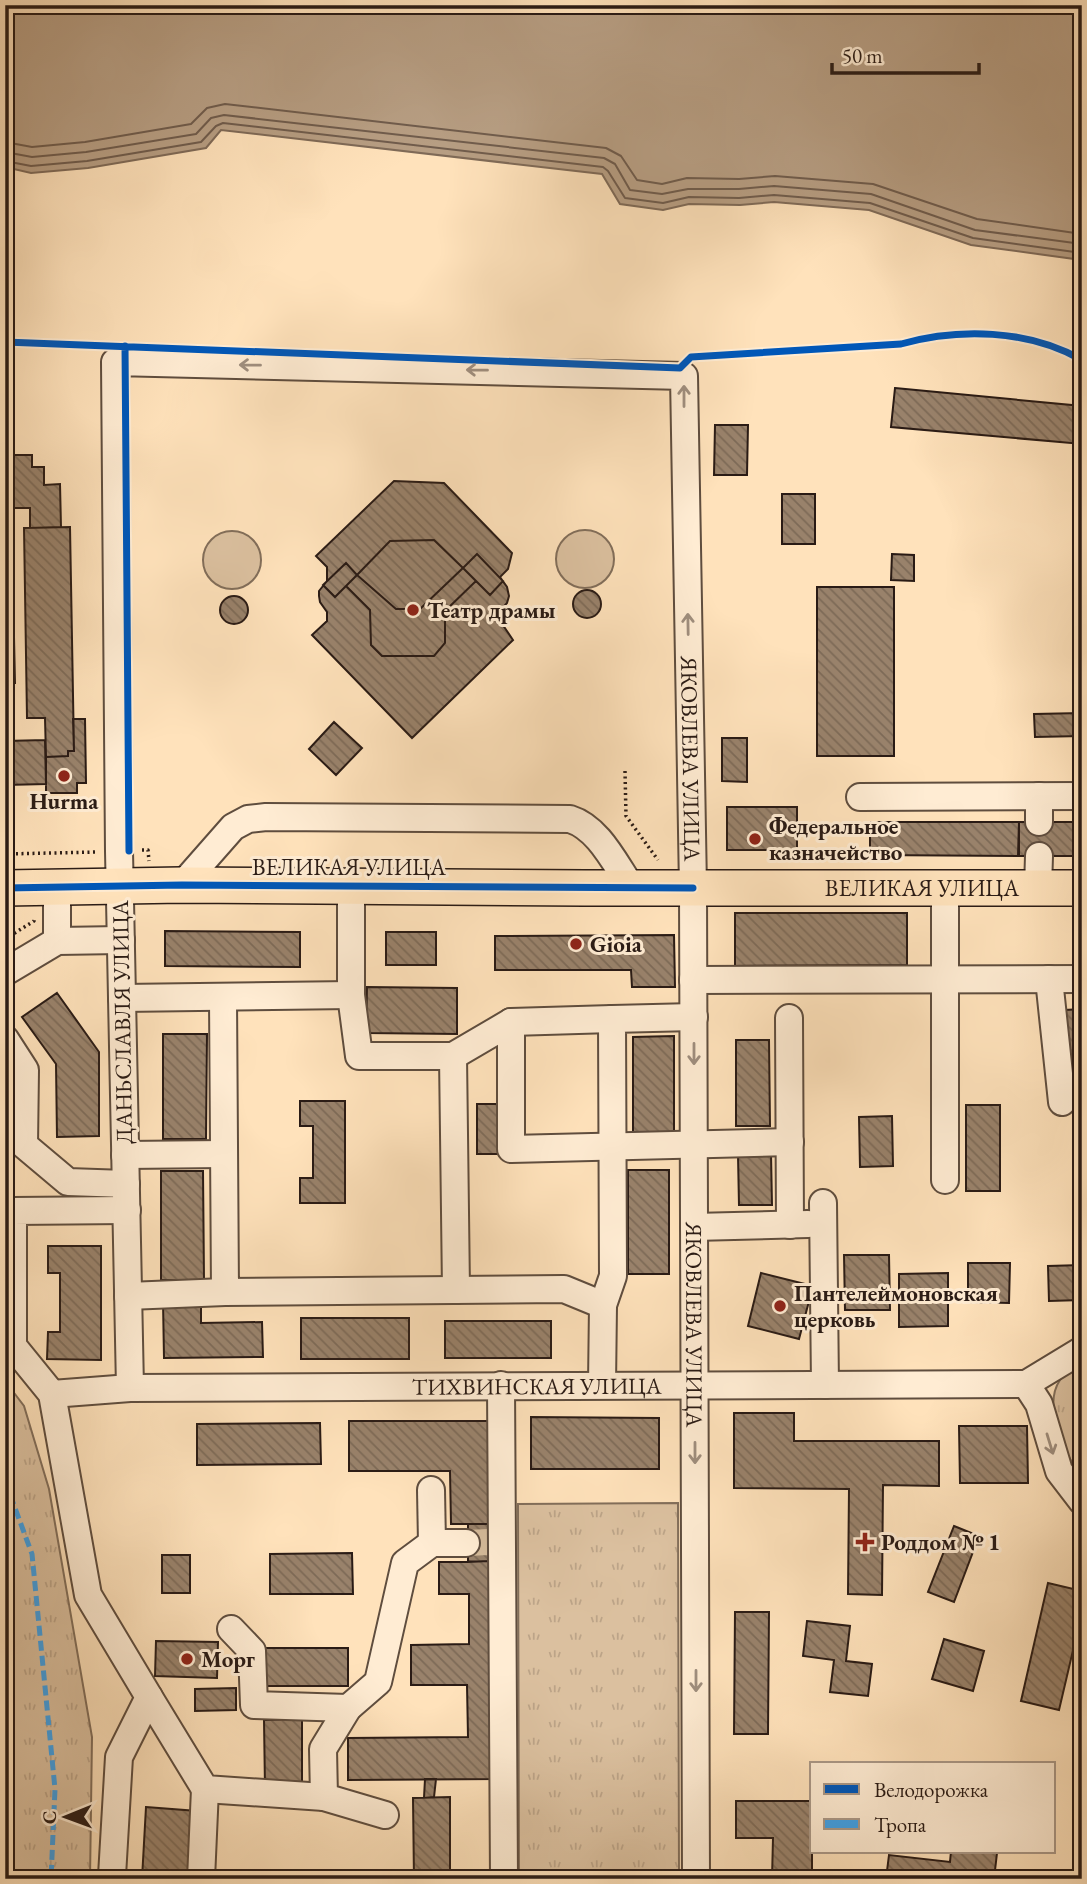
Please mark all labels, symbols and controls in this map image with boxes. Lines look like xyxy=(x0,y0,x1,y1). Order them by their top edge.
scale bar xyxy=(832,32,978,76)
text: 50 m xyxy=(842,42,883,69)
one-way arrow xyxy=(239,358,262,372)
one-way arrow xyxy=(466,364,489,377)
one-way arrow xyxy=(677,385,691,408)
place label: Театр драмы xyxy=(427,595,556,625)
marker: Театр драмы xyxy=(405,602,421,618)
one-way arrow xyxy=(681,613,695,636)
street label: ЯКОВЛЕВА УЛИЦА xyxy=(674,655,708,863)
marker: Hurma xyxy=(56,768,72,784)
place label: Hurma xyxy=(30,786,99,816)
place label: Федеральное казначейство xyxy=(769,811,903,867)
marker: Федеральное казначейство xyxy=(747,831,763,847)
street label: ВЕЛИКАЯ УЛИЦА xyxy=(252,852,447,882)
street label: ВЕЛИКАЯ УЛИЦА xyxy=(825,873,1020,903)
street label: ДАНЬСЛАВЛЯ УЛИЦА xyxy=(105,899,139,1144)
place label: Gioia xyxy=(590,929,643,959)
marker: Gioia xyxy=(568,936,584,952)
one-way arrow xyxy=(687,1043,701,1066)
street label: ЯКОВЛЕВА УЛИЦА xyxy=(679,1221,710,1428)
place label: Пантелеймоновская церковь xyxy=(794,1278,998,1334)
marker: Пантелеймоновская церковь xyxy=(772,1298,788,1314)
street label: ТИХВИНСКАЯ УЛИЦА xyxy=(412,1371,663,1402)
one-way arrow xyxy=(1045,1433,1058,1455)
one-way arrow xyxy=(688,1442,702,1465)
place label: Роддом № 1 xyxy=(881,1527,1000,1557)
marker: Роддом № 1 xyxy=(855,1532,875,1552)
place label: Морг xyxy=(201,1644,255,1674)
marker: Морг xyxy=(179,1651,195,1667)
one-way arrow xyxy=(689,1669,703,1692)
legend xyxy=(810,1762,1056,1853)
text: Велодорожка xyxy=(874,1776,989,1803)
north arrow xyxy=(32,1783,102,1853)
text: С xyxy=(37,1810,62,1824)
text: Тропа xyxy=(874,1811,927,1838)

